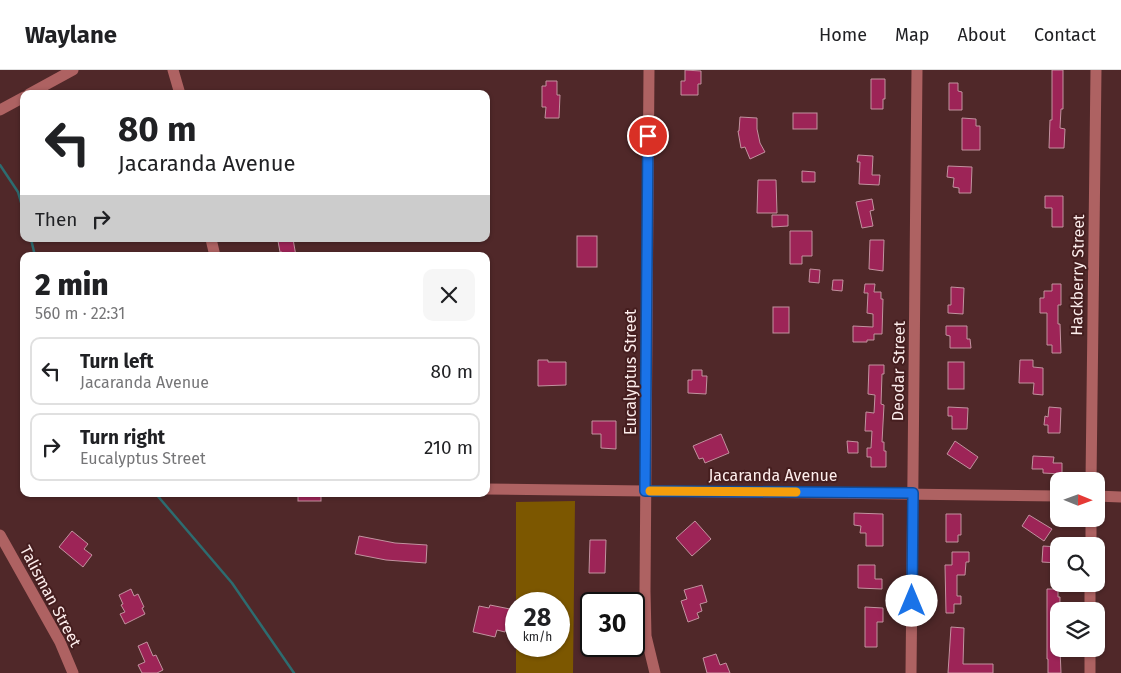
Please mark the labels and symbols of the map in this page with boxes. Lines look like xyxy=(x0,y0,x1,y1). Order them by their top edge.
pin xyxy=(627,115,669,157)
street label: Hackberry Street xyxy=(1067,214,1088,336)
street label: Eucalyptus Street xyxy=(621,309,640,435)
street label: Deodar Street xyxy=(888,320,909,421)
street label: Jacaranda Avenue xyxy=(708,466,838,485)
north arrow xyxy=(1050,472,1105,528)
street label: Talisman Street xyxy=(16,542,85,650)
position arrow xyxy=(885,574,937,626)
speed limit sign: 30 xyxy=(580,592,645,657)

